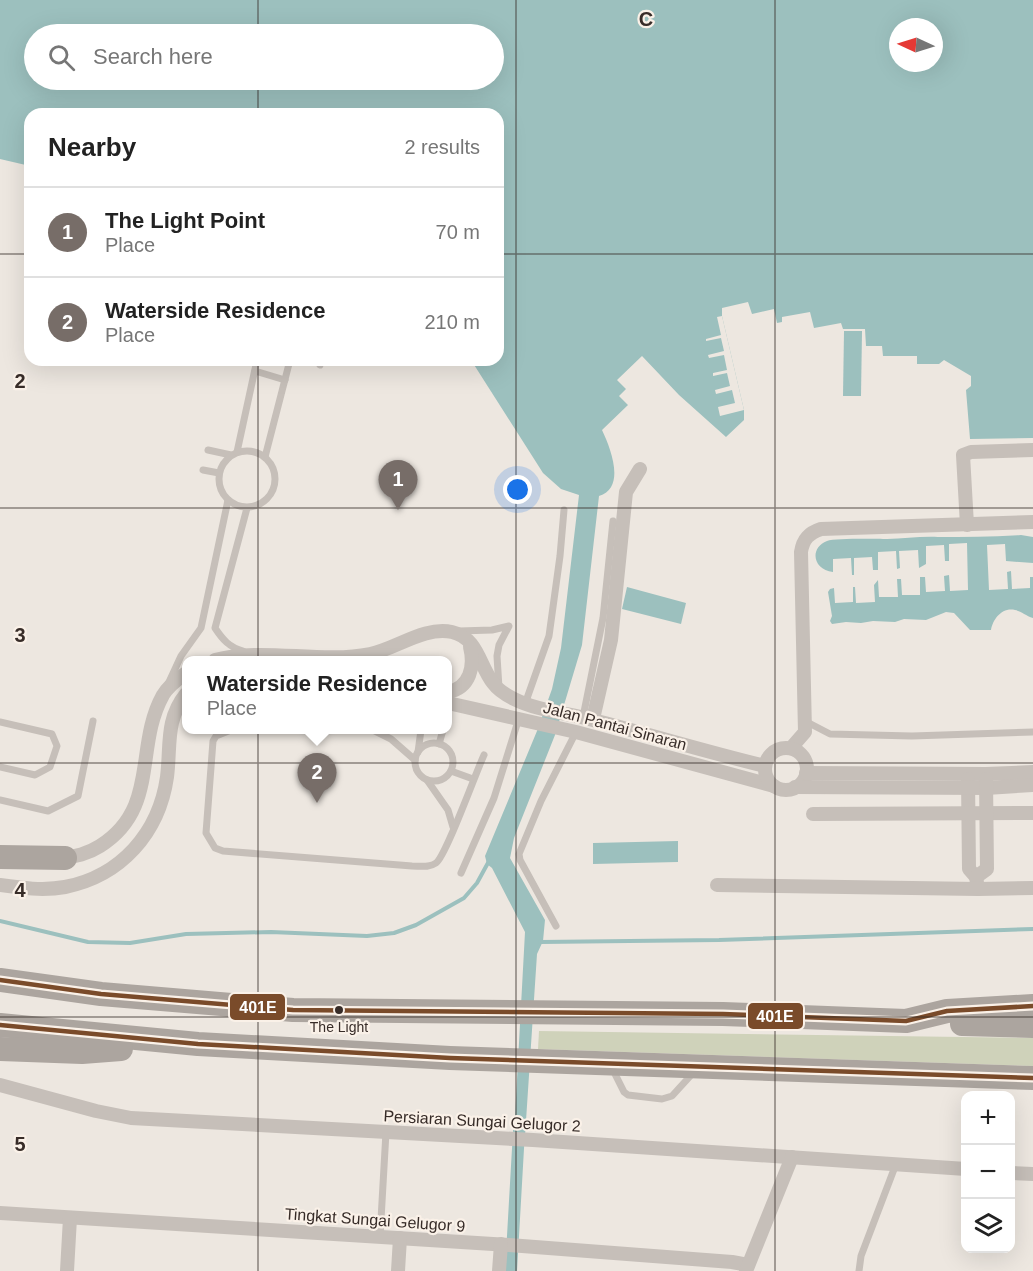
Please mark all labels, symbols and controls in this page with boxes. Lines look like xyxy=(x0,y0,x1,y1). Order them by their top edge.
text: C xyxy=(639,8,653,30)
north arrow xyxy=(889,18,943,72)
search box xyxy=(24,24,504,90)
icon: search xyxy=(45,41,78,74)
text: Search here xyxy=(93,44,213,69)
text: Nearby xyxy=(48,132,136,162)
text: 2 results xyxy=(404,136,480,158)
text: The Light Point xyxy=(105,208,265,233)
text: 1 xyxy=(62,221,73,243)
text: 70 m xyxy=(436,221,480,243)
text: Place xyxy=(105,234,155,256)
text: Waterside Residence xyxy=(105,298,326,323)
text: 2 xyxy=(62,311,73,333)
text: 210 m xyxy=(424,311,480,333)
text: Place xyxy=(105,324,155,346)
text: 2 xyxy=(14,370,26,392)
pin: 1 xyxy=(378,460,418,510)
your location xyxy=(503,475,532,504)
text: 3 xyxy=(14,624,26,646)
popup xyxy=(182,656,452,734)
text: Waterside Residence xyxy=(207,671,427,696)
text: Place xyxy=(207,697,257,719)
street label: Jalan Pantai Sinaran xyxy=(541,699,689,753)
pin: 2 xyxy=(298,754,336,803)
text: 4 xyxy=(14,879,26,901)
line badge: 401E xyxy=(229,993,286,1021)
text: 401E xyxy=(239,999,277,1016)
line badge: 401E xyxy=(747,1002,804,1030)
marker: The Light xyxy=(333,1004,345,1016)
text: 401E xyxy=(756,1008,794,1025)
place label: The Light xyxy=(310,1019,368,1035)
map controls xyxy=(961,1091,1015,1253)
button: + xyxy=(961,1091,1015,1145)
street label: Persiaran Sungai Gelugor 2 xyxy=(383,1107,581,1135)
text: 5 xyxy=(14,1133,26,1155)
button: − xyxy=(961,1145,1015,1199)
button: layers xyxy=(961,1199,1015,1253)
street label: Tingkat Sungai Gelugor 9 xyxy=(284,1205,466,1235)

